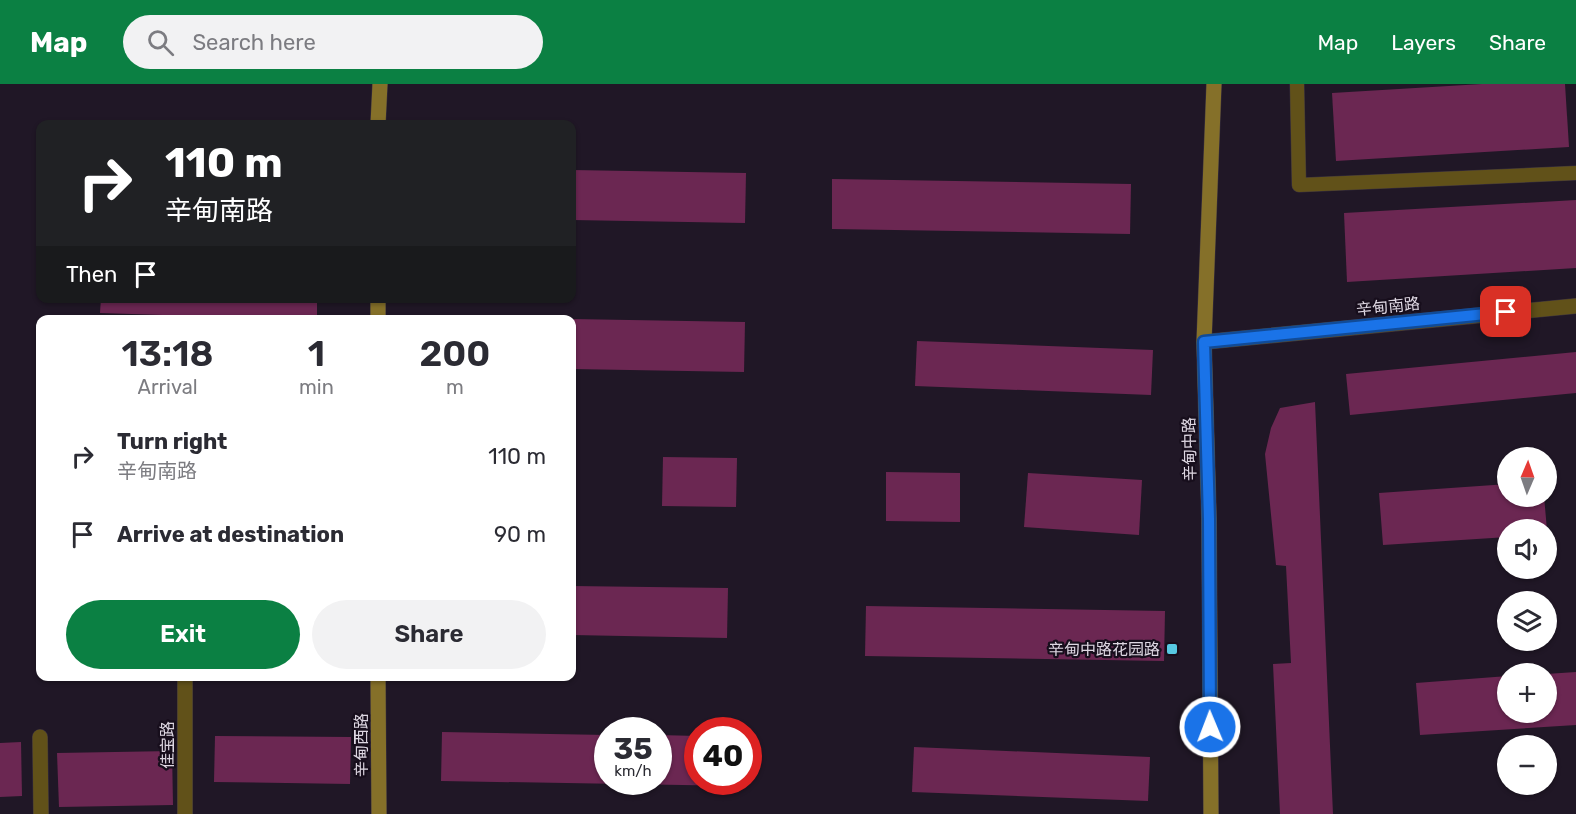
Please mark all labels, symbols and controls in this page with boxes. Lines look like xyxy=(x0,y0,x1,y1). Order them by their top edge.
search box xyxy=(123,15,543,69)
text: Map xyxy=(30,26,87,59)
icon: search xyxy=(144,26,177,59)
text: Search here xyxy=(192,29,316,56)
text: Map xyxy=(1317,30,1358,55)
text: Layers xyxy=(1391,30,1456,55)
text: Share xyxy=(1489,30,1546,55)
text: 110 m xyxy=(165,138,283,188)
icon: right xyxy=(66,144,144,222)
text: 辛甸南路 xyxy=(165,195,273,227)
icon: arrive xyxy=(129,258,162,291)
text: Then xyxy=(66,261,117,288)
pin xyxy=(1480,286,1531,337)
street label: 辛甸南路 xyxy=(1355,294,1421,319)
icon: arrive xyxy=(1489,295,1522,328)
text: 13:18 xyxy=(122,332,213,375)
text: 1 xyxy=(308,332,325,375)
text: 200 xyxy=(419,332,490,375)
text: Arrival xyxy=(138,375,198,399)
text: min xyxy=(299,375,334,399)
text: m xyxy=(446,375,464,399)
street label: 辛甸中路 xyxy=(1179,417,1200,481)
text: Turn right xyxy=(117,428,227,455)
icon: right xyxy=(66,440,99,473)
text: 110 m xyxy=(488,443,546,470)
north arrow xyxy=(1497,447,1557,507)
map controls xyxy=(1497,447,1557,795)
text: 辛甸南路 xyxy=(117,459,197,483)
icon: arrive xyxy=(66,518,99,551)
button: sound xyxy=(1497,519,1557,579)
text: Arrive at destination xyxy=(117,521,344,548)
text: 90 m xyxy=(494,521,546,548)
button: layers xyxy=(1497,591,1557,651)
button: Exit xyxy=(66,600,300,669)
button: Share xyxy=(312,600,546,669)
place label: 辛甸中路花园路 xyxy=(1048,640,1160,659)
marker: 辛甸中路花园路 xyxy=(1165,642,1179,656)
button: + xyxy=(1497,663,1557,723)
position arrow xyxy=(1178,695,1242,759)
street label: 辛甸西路 xyxy=(352,713,371,777)
speed limit sign: 40 xyxy=(684,717,762,795)
street label: 佳宝路 xyxy=(158,721,177,769)
text: 35 xyxy=(613,731,653,767)
button: − xyxy=(1497,735,1557,795)
text: km/h xyxy=(614,762,652,780)

